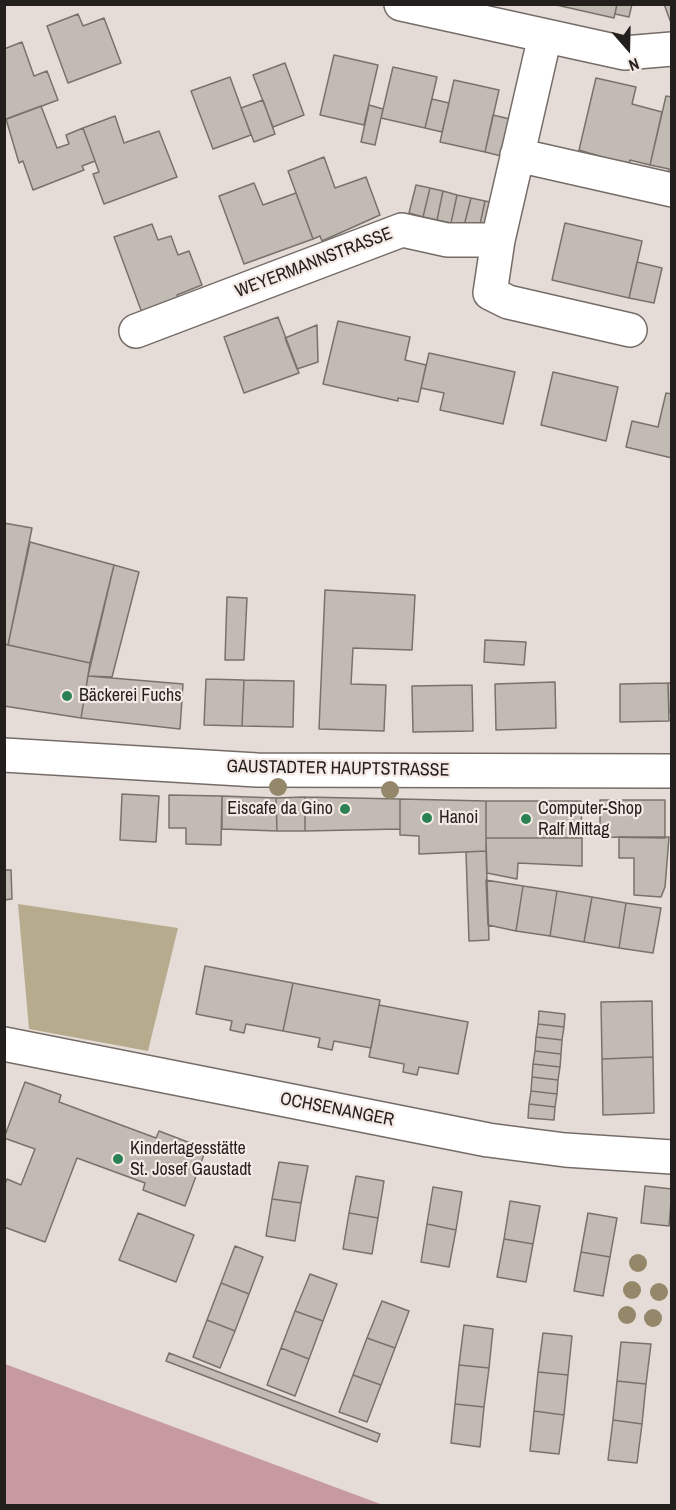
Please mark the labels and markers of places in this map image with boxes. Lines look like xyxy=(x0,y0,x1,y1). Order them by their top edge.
place label: Bäckerei Fuchs xyxy=(79,685,182,707)
marker: Bäckerei Fuchs xyxy=(60,689,74,703)
place label: Eiscafe da Gino xyxy=(227,798,333,820)
place label: Computer-Shop Ralf Mittag xyxy=(538,798,642,840)
marker: Eiscafe da Gino xyxy=(338,802,352,816)
place label: Hanoi xyxy=(439,807,478,829)
marker: Hanoi xyxy=(420,811,434,825)
marker: Computer-Shop Ralf Mittag xyxy=(519,812,533,826)
place label: Kindertagesstätte St. Josef Gaustadt xyxy=(130,1138,251,1180)
marker: Kindertagesstätte St. Josef Gaustadt xyxy=(111,1152,125,1166)

